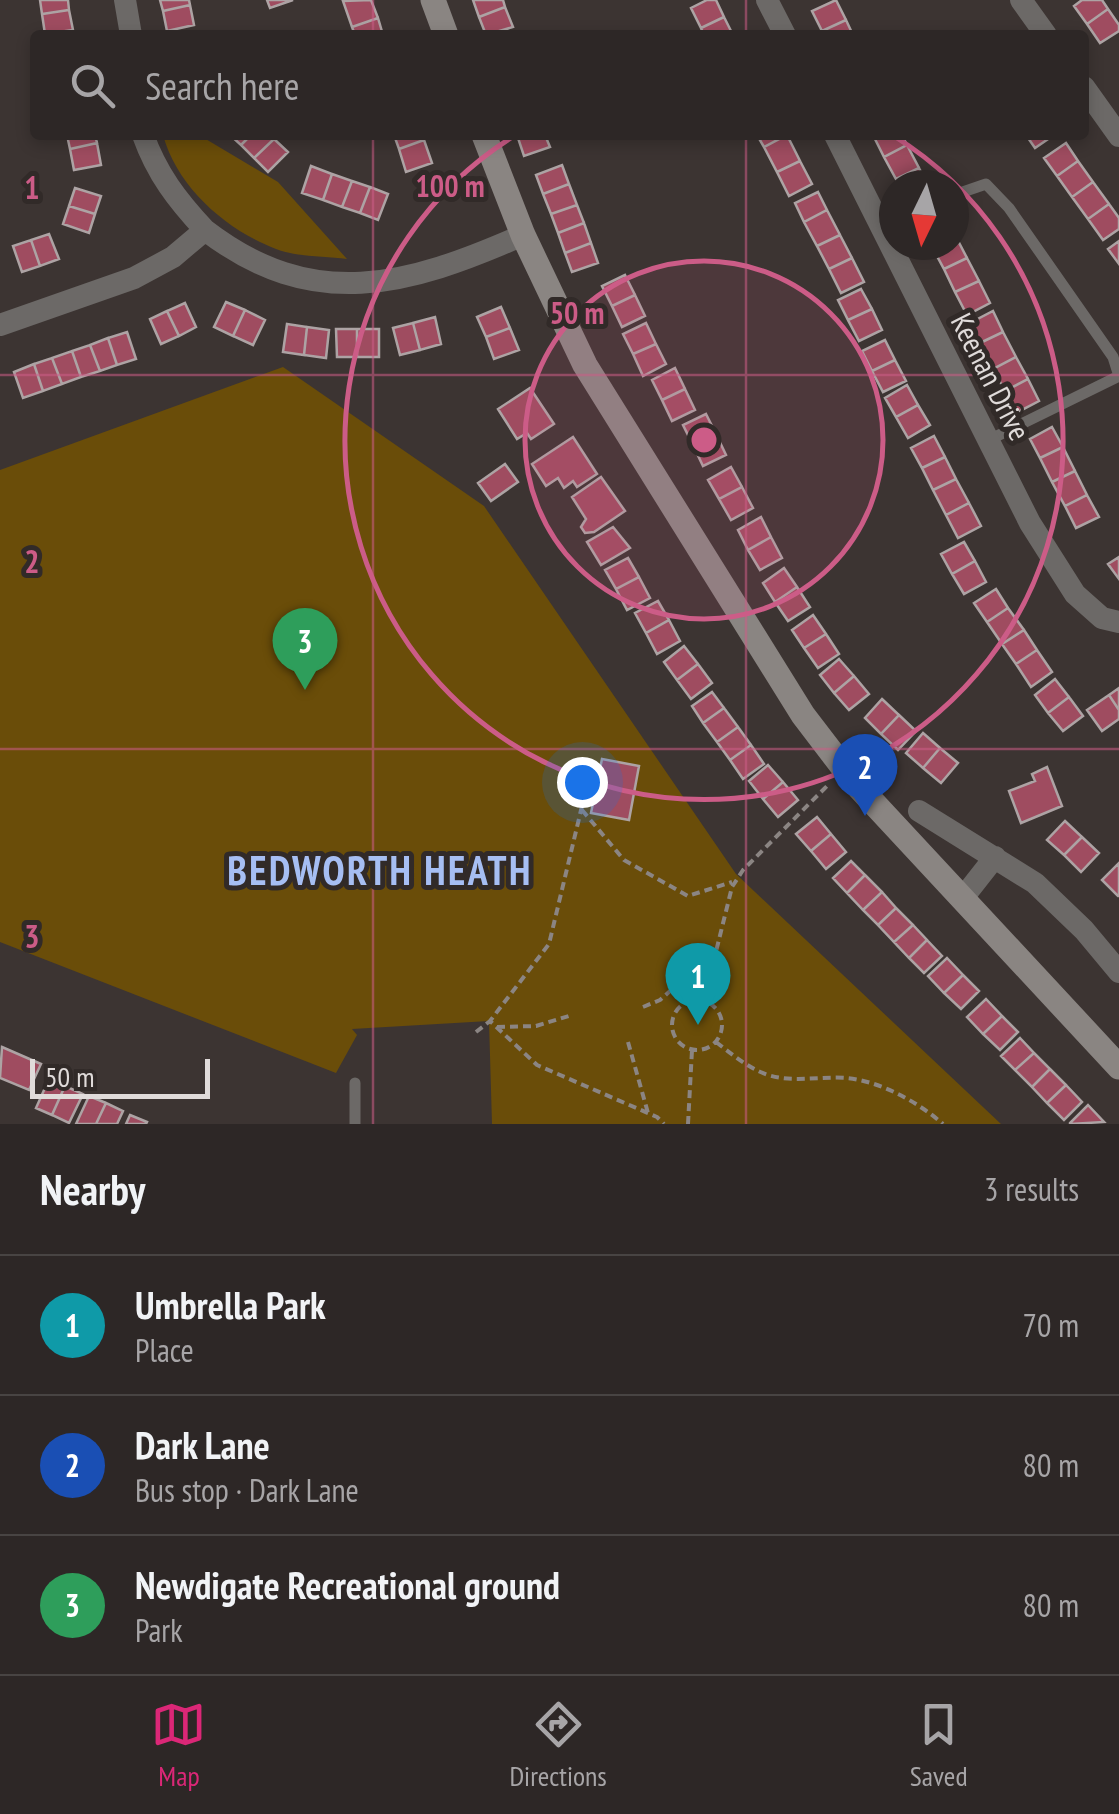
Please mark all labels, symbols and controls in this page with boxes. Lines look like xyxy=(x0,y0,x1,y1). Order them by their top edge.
search box xyxy=(30,30,1089,140)
icon: search xyxy=(65,58,120,113)
text: Search here xyxy=(145,61,299,110)
text: 1 xyxy=(24,166,40,208)
text: 100 m xyxy=(415,166,485,205)
north arrow xyxy=(879,170,969,260)
text: 50 m xyxy=(550,293,604,332)
street label: Keenan Drive xyxy=(943,306,1040,446)
centre of rings xyxy=(686,422,722,458)
text: 2 xyxy=(24,540,40,582)
pin: 3 xyxy=(272,608,338,690)
pin: 2 xyxy=(832,734,898,816)
your location xyxy=(557,757,608,808)
district label: BEDWORTH HEATH xyxy=(227,844,533,896)
text: 3 xyxy=(24,915,40,957)
pin: 1 xyxy=(666,942,730,1025)
scale bar xyxy=(30,1054,210,1098)
text: 50 m xyxy=(45,1058,94,1095)
text: Nearby xyxy=(40,1162,145,1217)
text: 3 results xyxy=(984,1168,1079,1210)
text: Umbrella Park xyxy=(135,1280,326,1329)
text: 1 xyxy=(65,1304,80,1346)
text: 70 m xyxy=(1023,1304,1079,1346)
text: Place xyxy=(135,1329,194,1371)
text: Dark Lane xyxy=(135,1420,270,1469)
text: 2 xyxy=(65,1444,80,1486)
text: 80 m xyxy=(1023,1444,1079,1486)
text: Bus stop · Dark Lane xyxy=(135,1469,359,1511)
text: Newdigate Recreational ground xyxy=(135,1560,560,1609)
text: 3 xyxy=(65,1584,80,1626)
text: 80 m xyxy=(1023,1584,1079,1626)
text: Park xyxy=(135,1609,183,1651)
tab: Map xyxy=(151,1697,206,1794)
tab: Directions xyxy=(509,1697,607,1794)
tab: Saved xyxy=(910,1697,968,1794)

